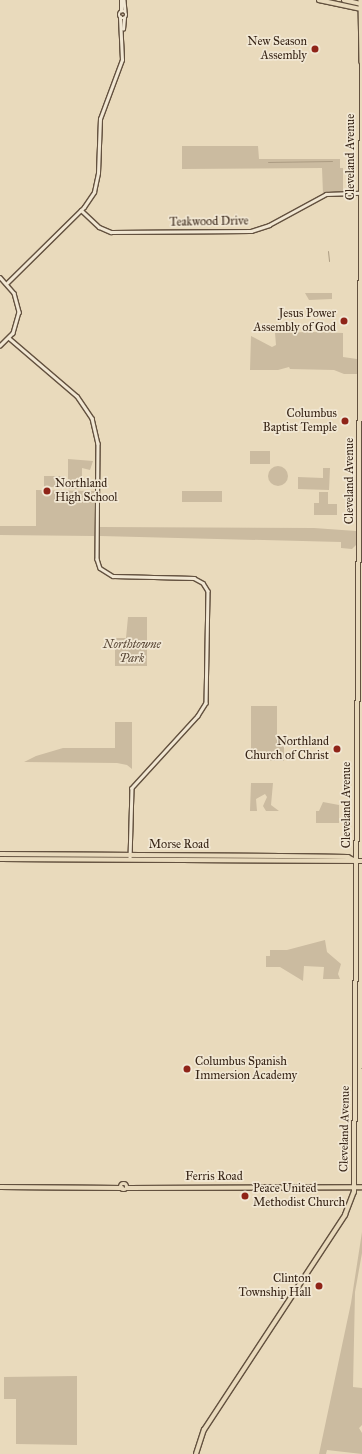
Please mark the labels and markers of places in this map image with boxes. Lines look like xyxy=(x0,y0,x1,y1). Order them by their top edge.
place label: New Season Assembly xyxy=(248,35,307,63)
marker: New Season Assembly xyxy=(310,44,320,54)
place label: Jesus Power Assembly of God xyxy=(253,307,336,335)
marker: Jesus Power Assembly of God xyxy=(339,316,349,326)
place label: Columbus Baptist Temple xyxy=(263,407,337,435)
marker: Columbus Baptist Temple xyxy=(340,416,350,426)
place label: Northland High School xyxy=(55,477,118,505)
marker: Northland High School xyxy=(42,486,52,496)
place label: Northland Church of Christ xyxy=(245,735,329,763)
marker: Northland Church of Christ xyxy=(332,744,342,754)
place label: Columbus Spanish Immersion Academy xyxy=(195,1055,297,1083)
marker: Columbus Spanish Immersion Academy xyxy=(182,1064,192,1074)
place label: Peace United Methodist Church xyxy=(253,1182,345,1210)
marker: Peace United Methodist Church xyxy=(240,1191,250,1201)
place label: Clinton Township Hall xyxy=(238,1272,311,1300)
marker: Clinton Township Hall xyxy=(314,1281,324,1291)

